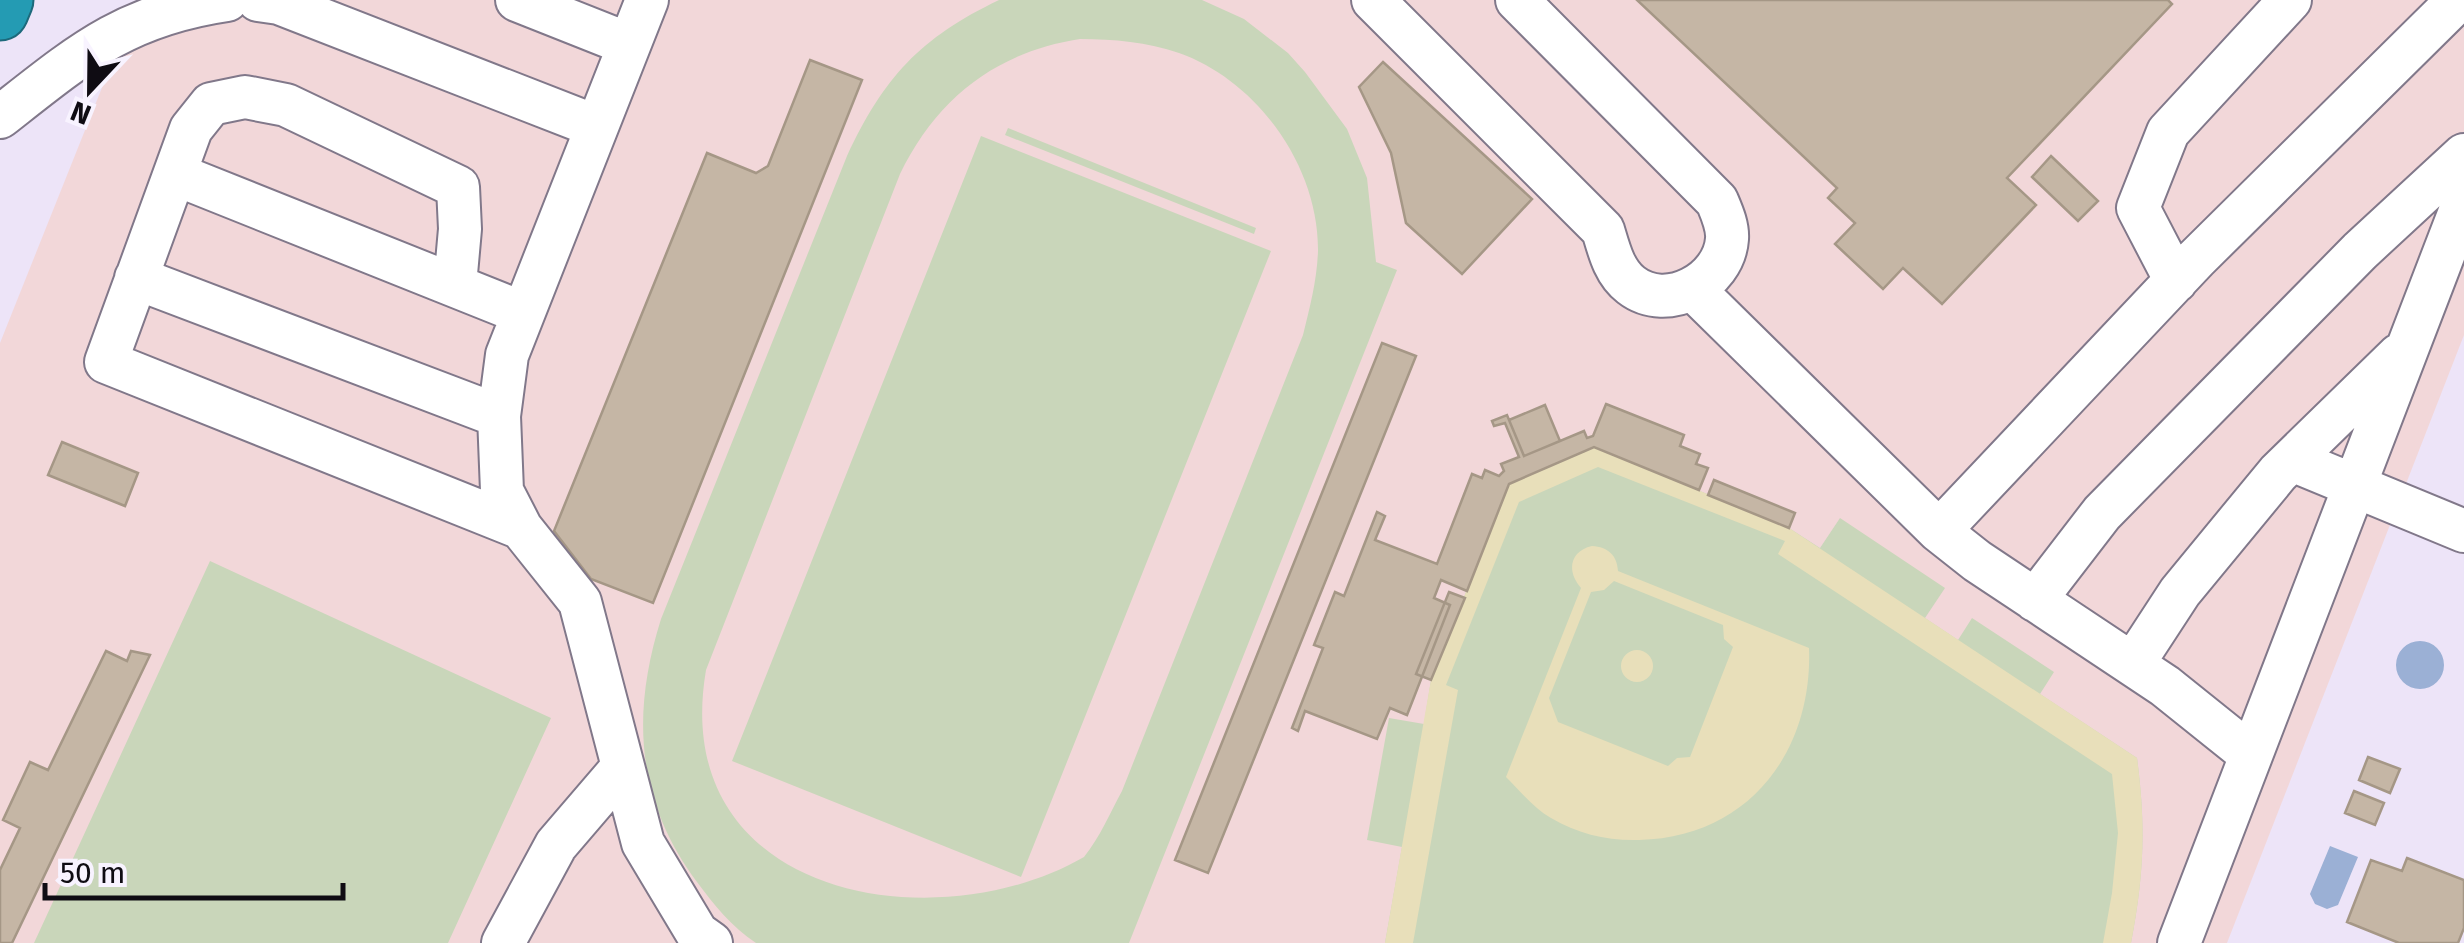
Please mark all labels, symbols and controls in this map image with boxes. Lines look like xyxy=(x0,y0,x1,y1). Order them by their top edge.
north arrow xyxy=(40,40,140,140)
text: N xyxy=(66,94,96,131)
scale bar xyxy=(45,838,342,900)
text: 50 m xyxy=(60,855,125,891)

